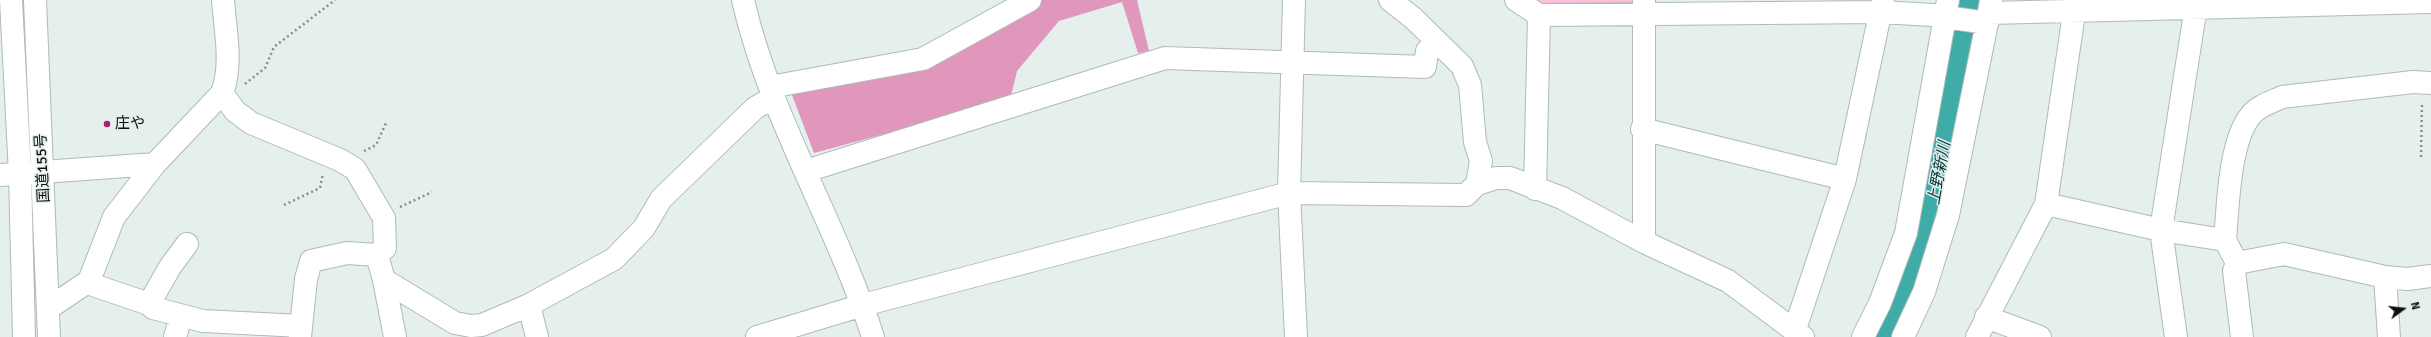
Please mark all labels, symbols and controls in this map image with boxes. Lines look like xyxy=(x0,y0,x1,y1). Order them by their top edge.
place label: 庄や xyxy=(115,115,145,133)
marker: 庄や xyxy=(102,119,112,129)
street label: 国道155号 xyxy=(32,133,54,203)
water label: 上野新川 xyxy=(1925,140,1955,206)
north arrow xyxy=(2383,289,2423,329)
text: N xyxy=(2408,300,2422,311)

